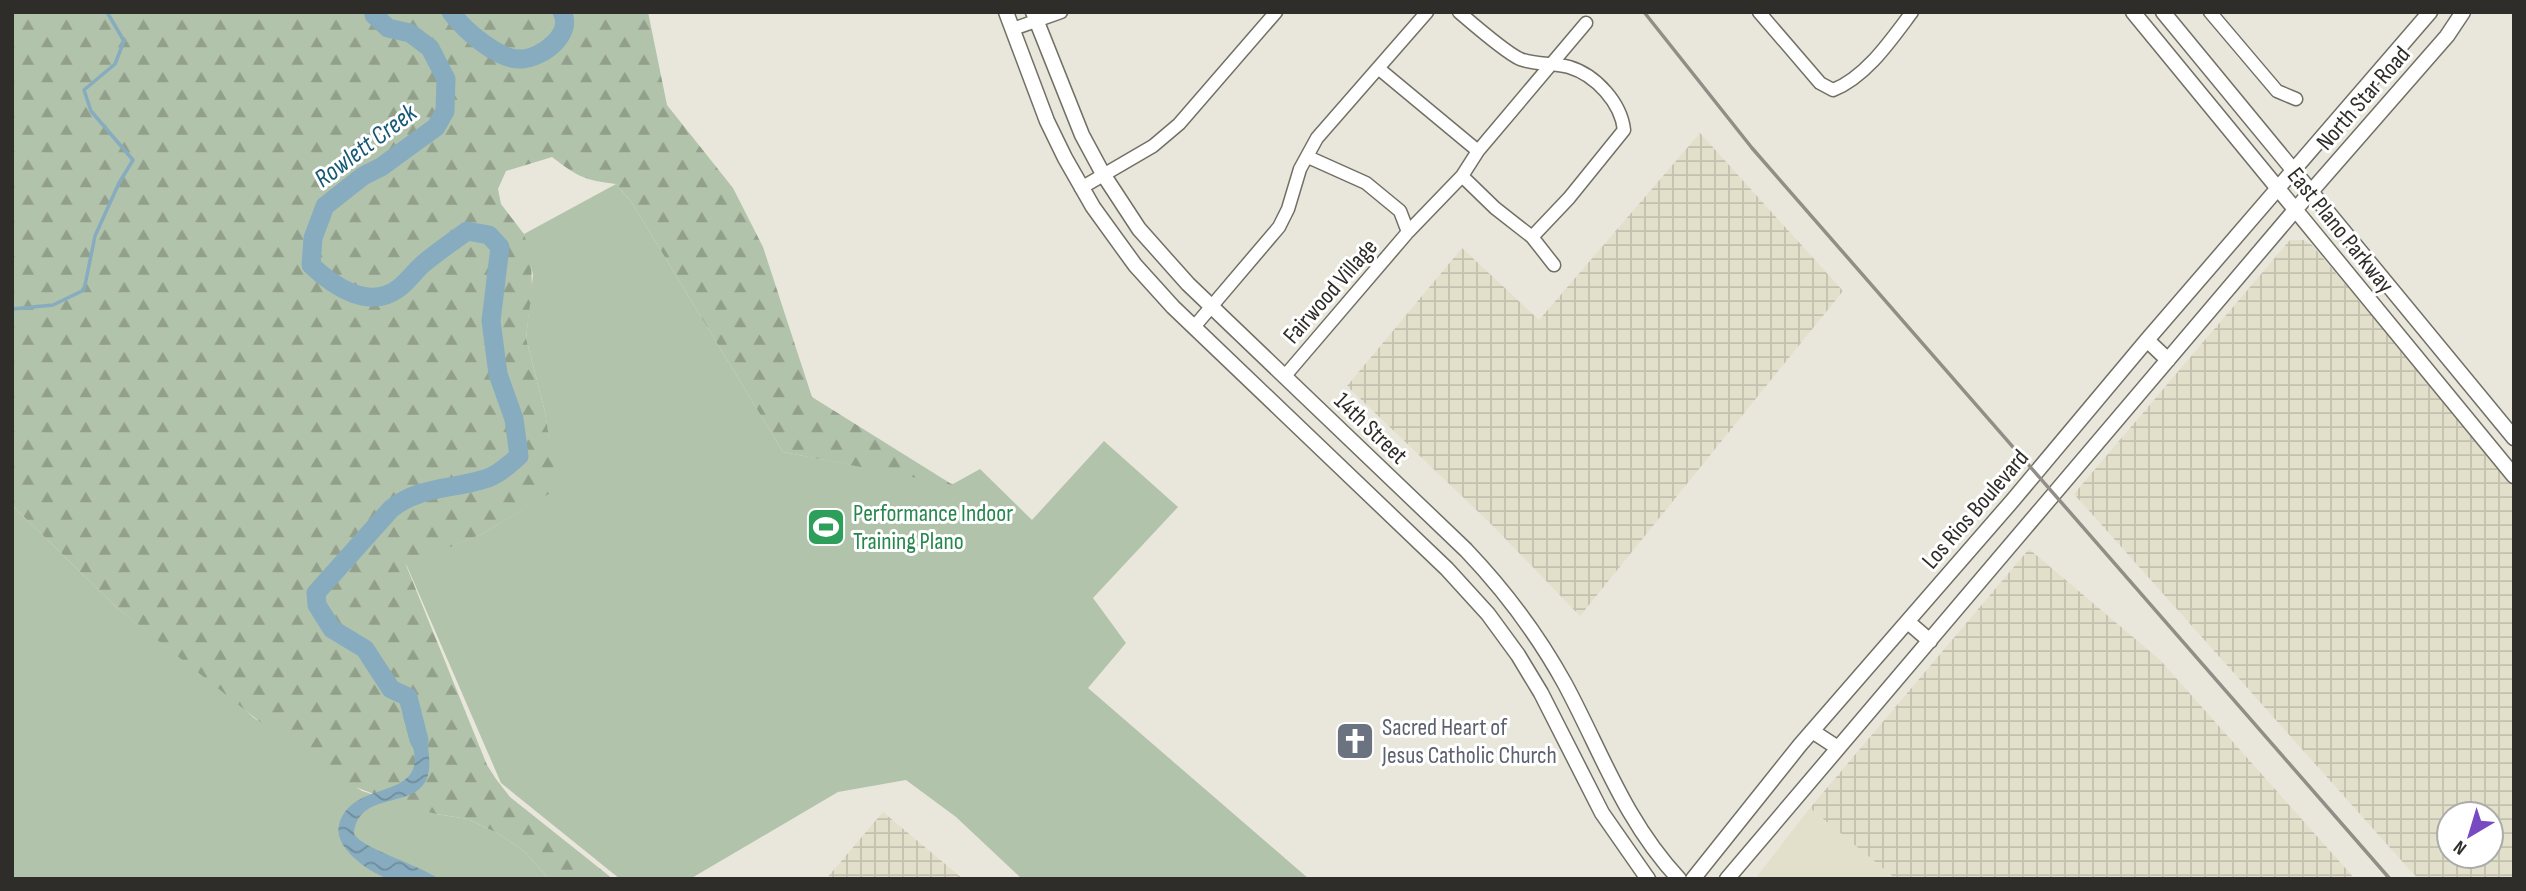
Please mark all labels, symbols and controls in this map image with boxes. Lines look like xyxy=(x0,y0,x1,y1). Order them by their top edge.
street label: North Star Road xyxy=(2310,40,2416,156)
water label: Rowlett Creek xyxy=(309,97,424,195)
street label: East Plano Parkway xyxy=(2281,162,2400,299)
street label: Fairwood Village xyxy=(1277,233,1384,350)
street label: 14th Street xyxy=(1328,387,1413,470)
street label: Los Rios Boulevard xyxy=(1916,444,2035,575)
place label: Performance Indoor Training Plano xyxy=(853,499,1013,556)
sports icon: Performance Indoor Training Plano xyxy=(805,506,847,548)
place label: Sacred Heart of Jesus Catholic Church xyxy=(1381,713,1557,770)
church icon: Sacred Heart of Jesus Catholic Church xyxy=(1334,720,1376,762)
north arrow xyxy=(2435,800,2505,870)
text: N xyxy=(2449,835,2472,859)

